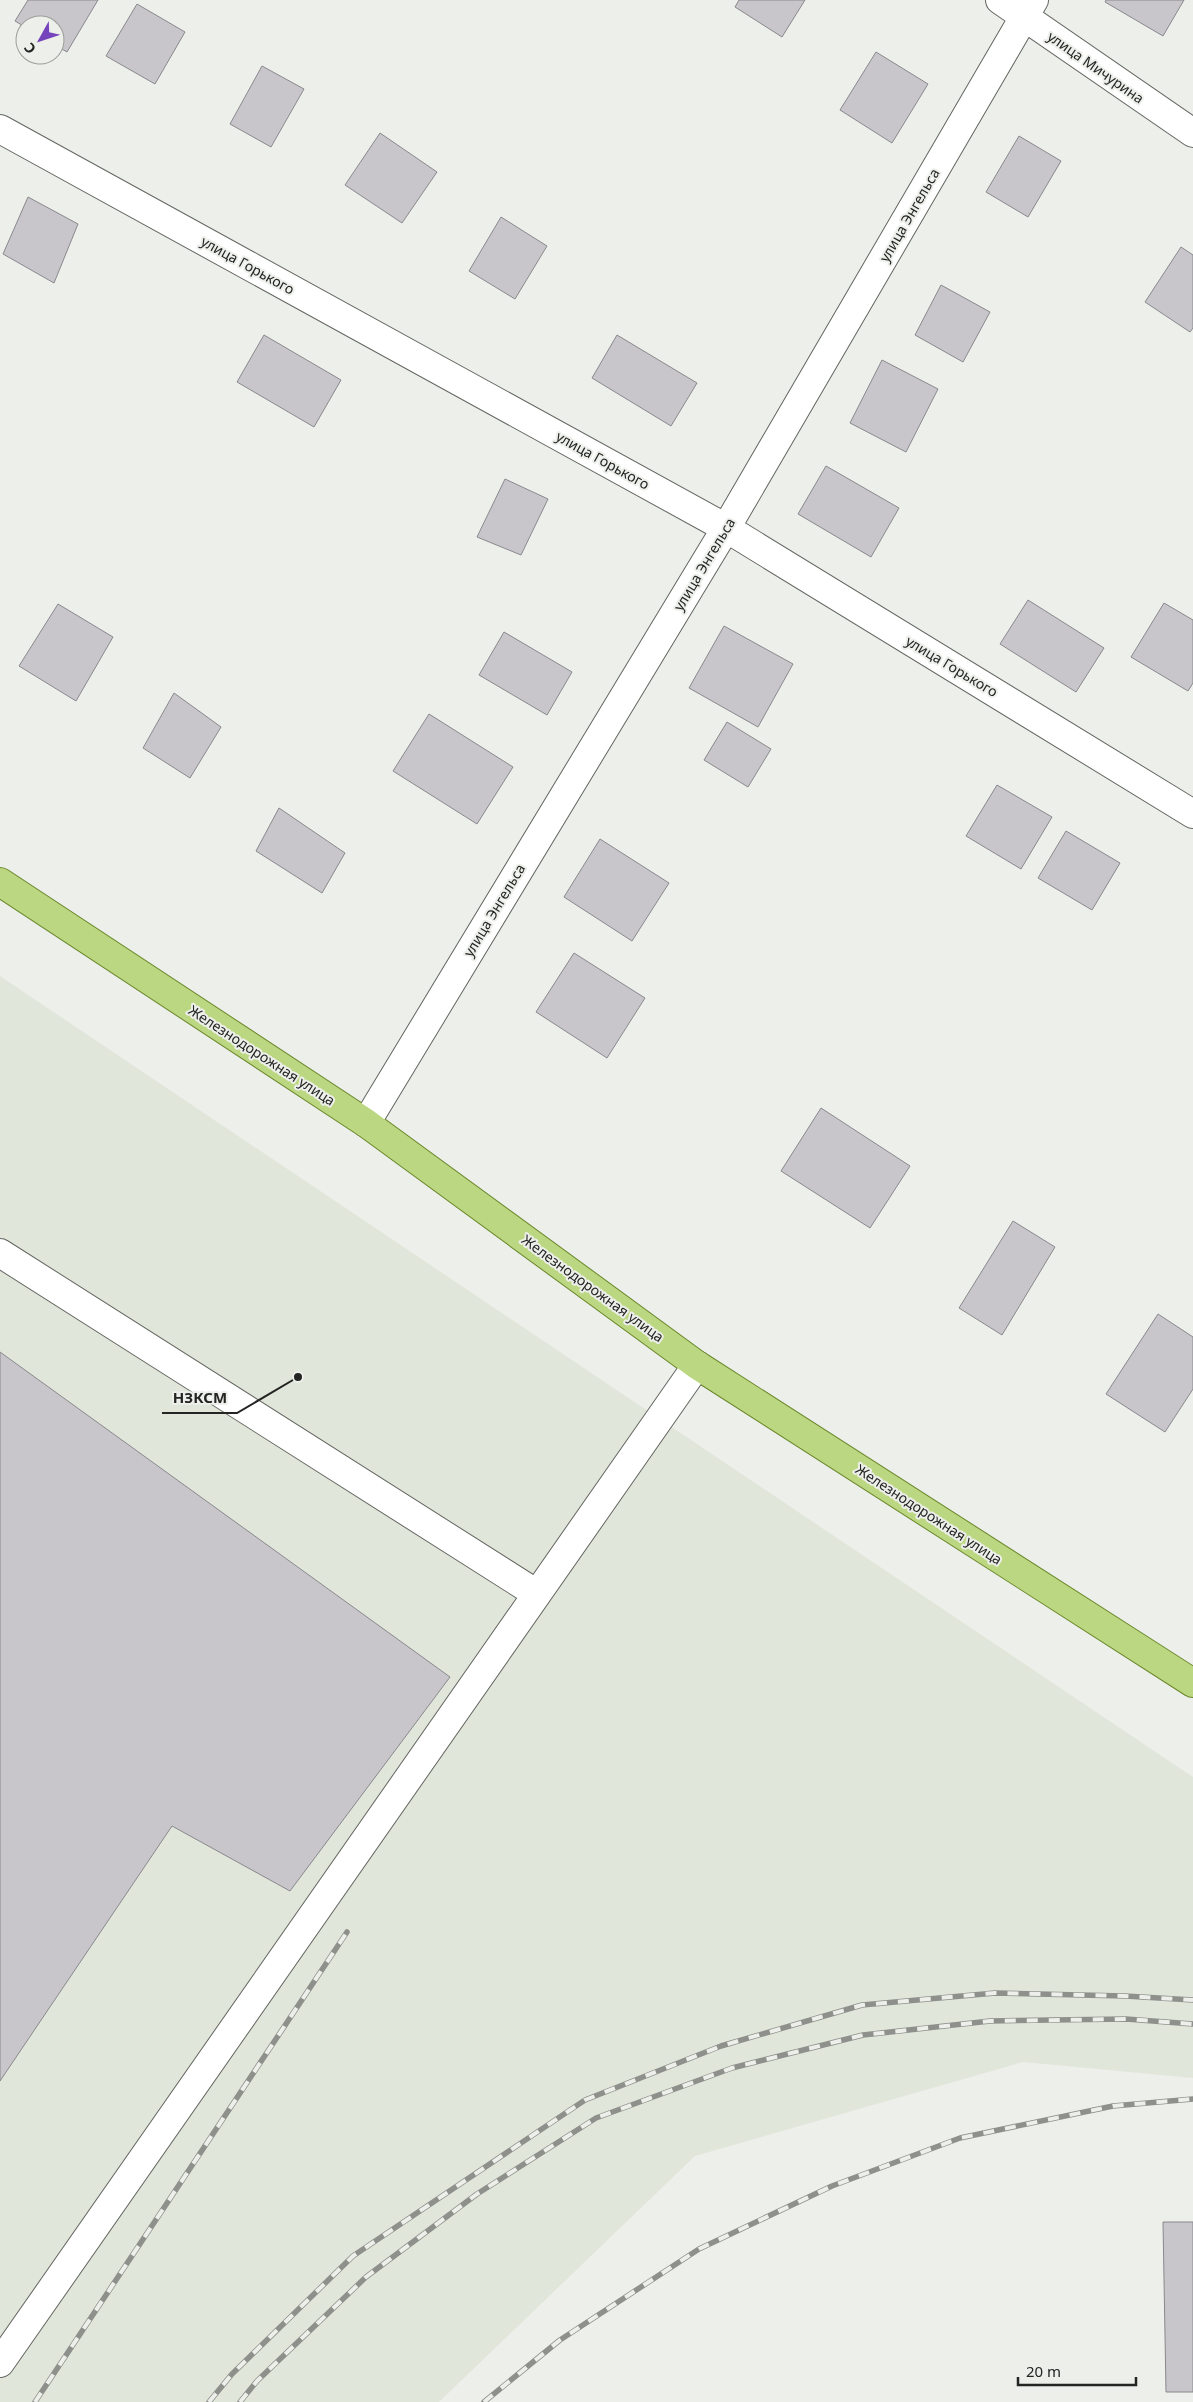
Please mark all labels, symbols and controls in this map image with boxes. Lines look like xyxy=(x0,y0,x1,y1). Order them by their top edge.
north arrow xyxy=(15,15,65,65)
street label: улица Мичурина xyxy=(1044,27,1148,107)
text: С xyxy=(19,39,40,58)
street label: улица Энгельса xyxy=(874,165,944,265)
street label: улица Горького xyxy=(198,231,298,299)
street label: улица Горького xyxy=(553,426,653,494)
street label: улица Энгельса xyxy=(669,514,739,614)
street label: улица Горького xyxy=(902,631,1002,701)
street label: улица Энгельса xyxy=(459,860,529,960)
street label: Железнодорожная улица xyxy=(185,1000,339,1110)
street label: Железнодорожная улица xyxy=(518,1230,668,1346)
callout: НЗКСМ xyxy=(162,1383,237,1413)
text: НЗКСМ xyxy=(173,1387,227,1407)
street label: Железнодорожная улица xyxy=(852,1459,1006,1569)
scale bar xyxy=(1018,2354,1136,2386)
text: 20 m xyxy=(1026,2361,1061,2381)

